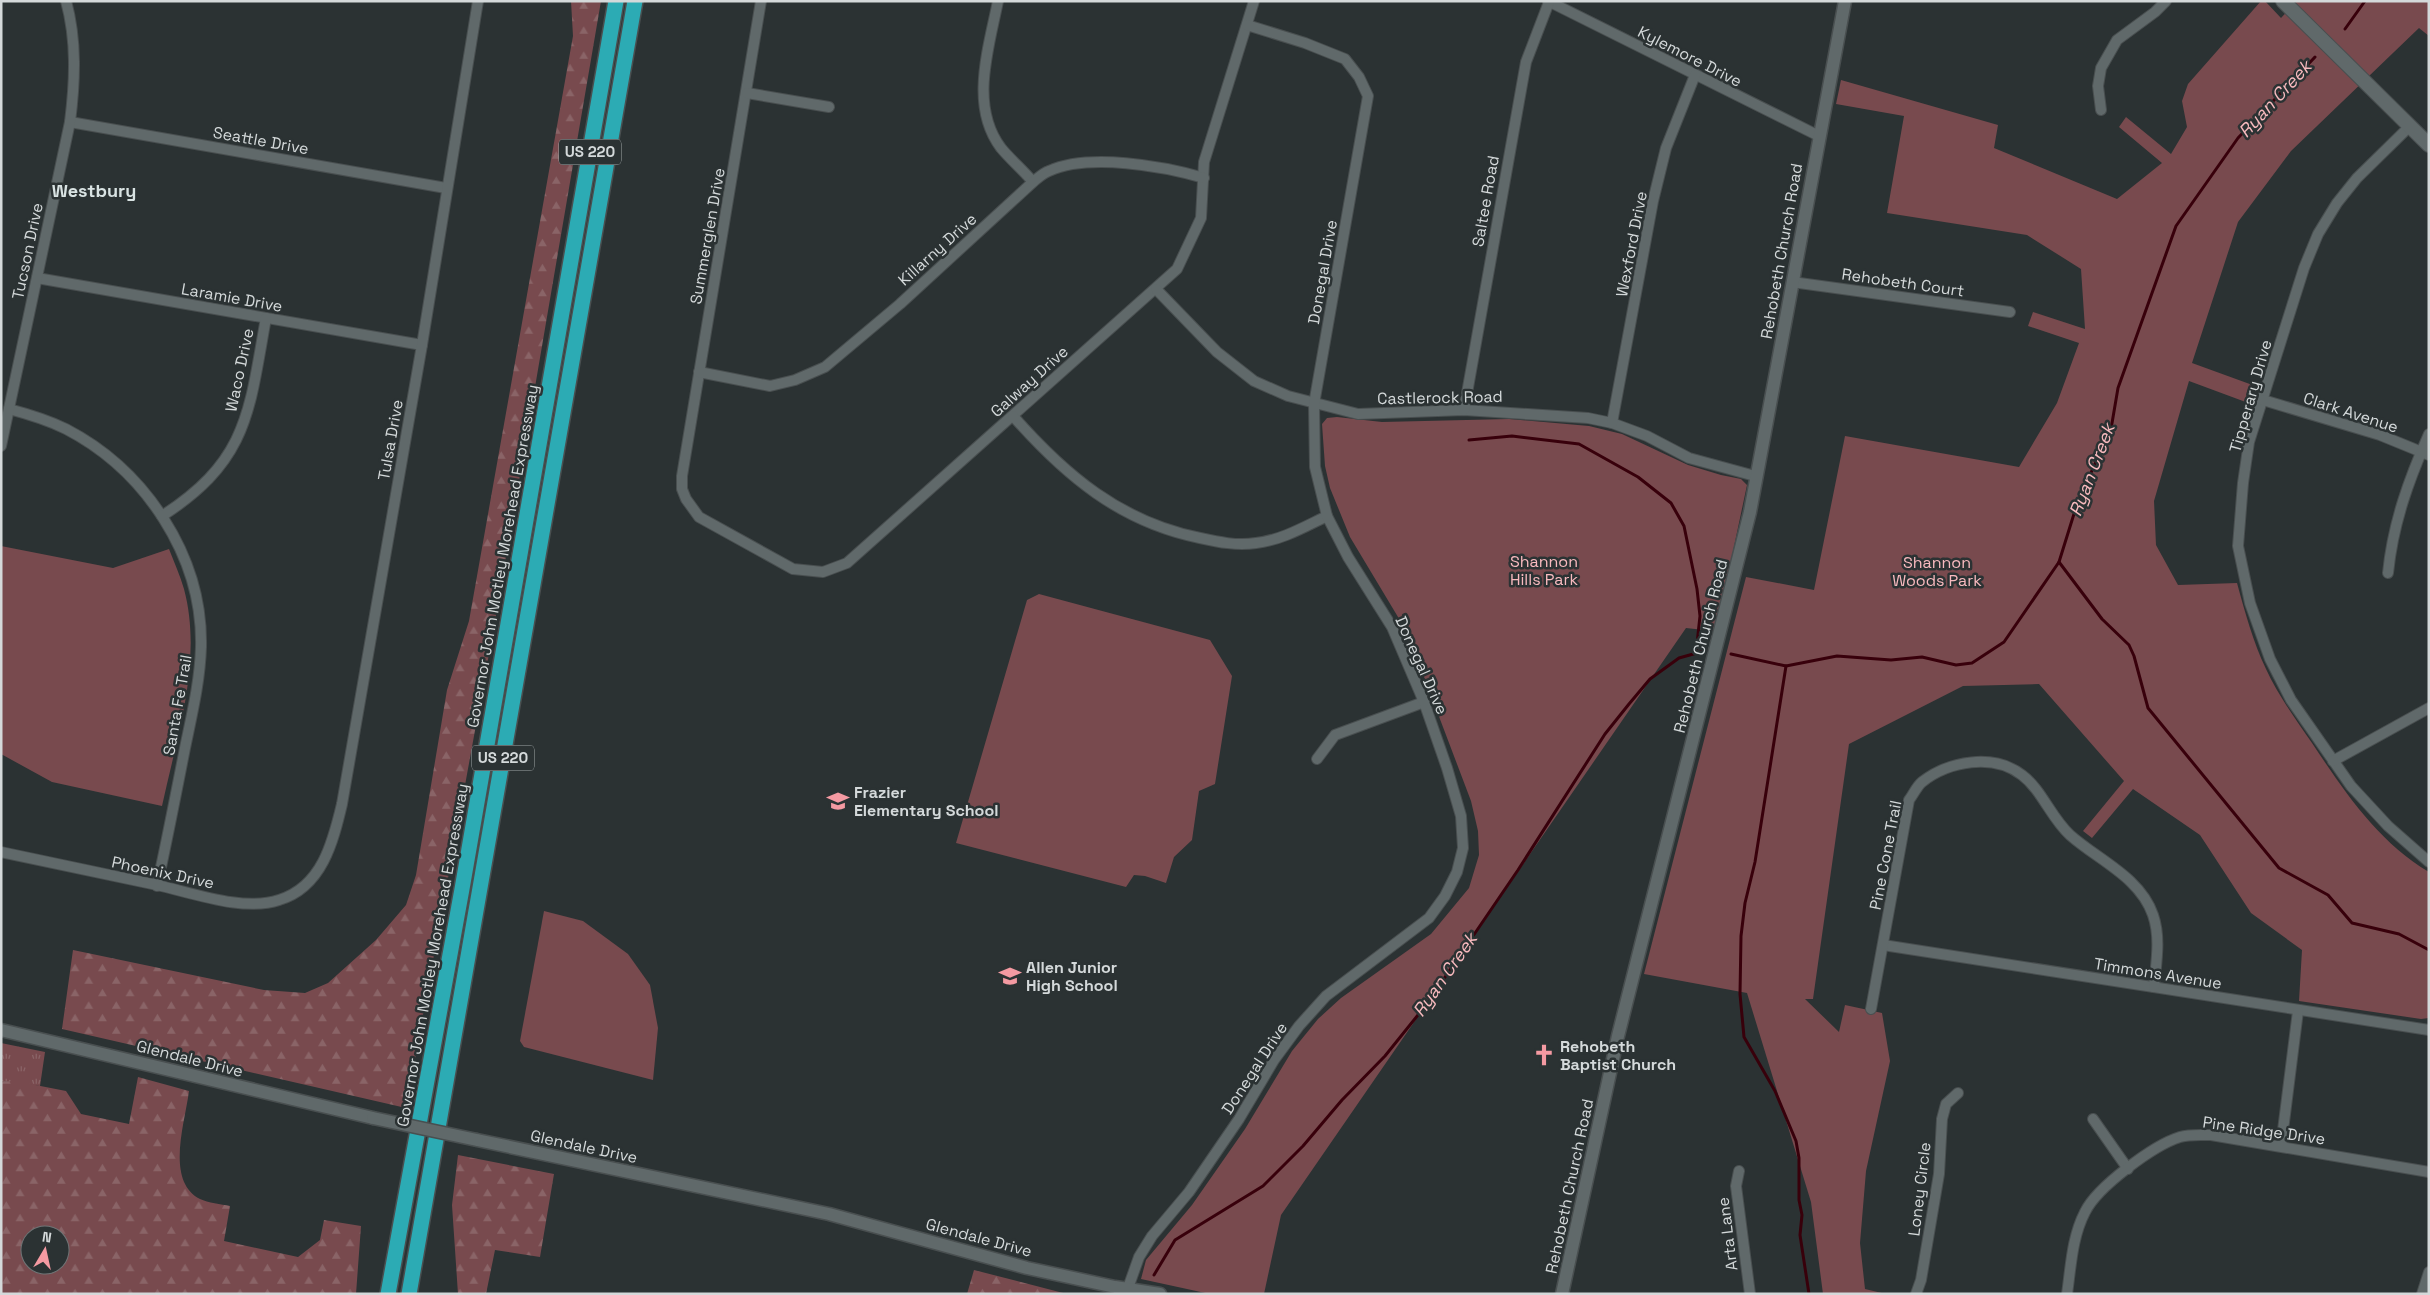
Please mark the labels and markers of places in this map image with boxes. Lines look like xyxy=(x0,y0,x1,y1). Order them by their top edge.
place label: Frazier Elementary School xyxy=(854,782,998,821)
school or university icon: Frazier Elementary School xyxy=(825,788,851,814)
place label: Allen Junior High School xyxy=(1026,957,1118,996)
school or university icon: Allen Junior High School xyxy=(997,963,1023,989)
place label: Rehobeth Baptist Church xyxy=(1560,1036,1676,1075)
church icon: Rehobeth Baptist Church xyxy=(1531,1042,1557,1068)

